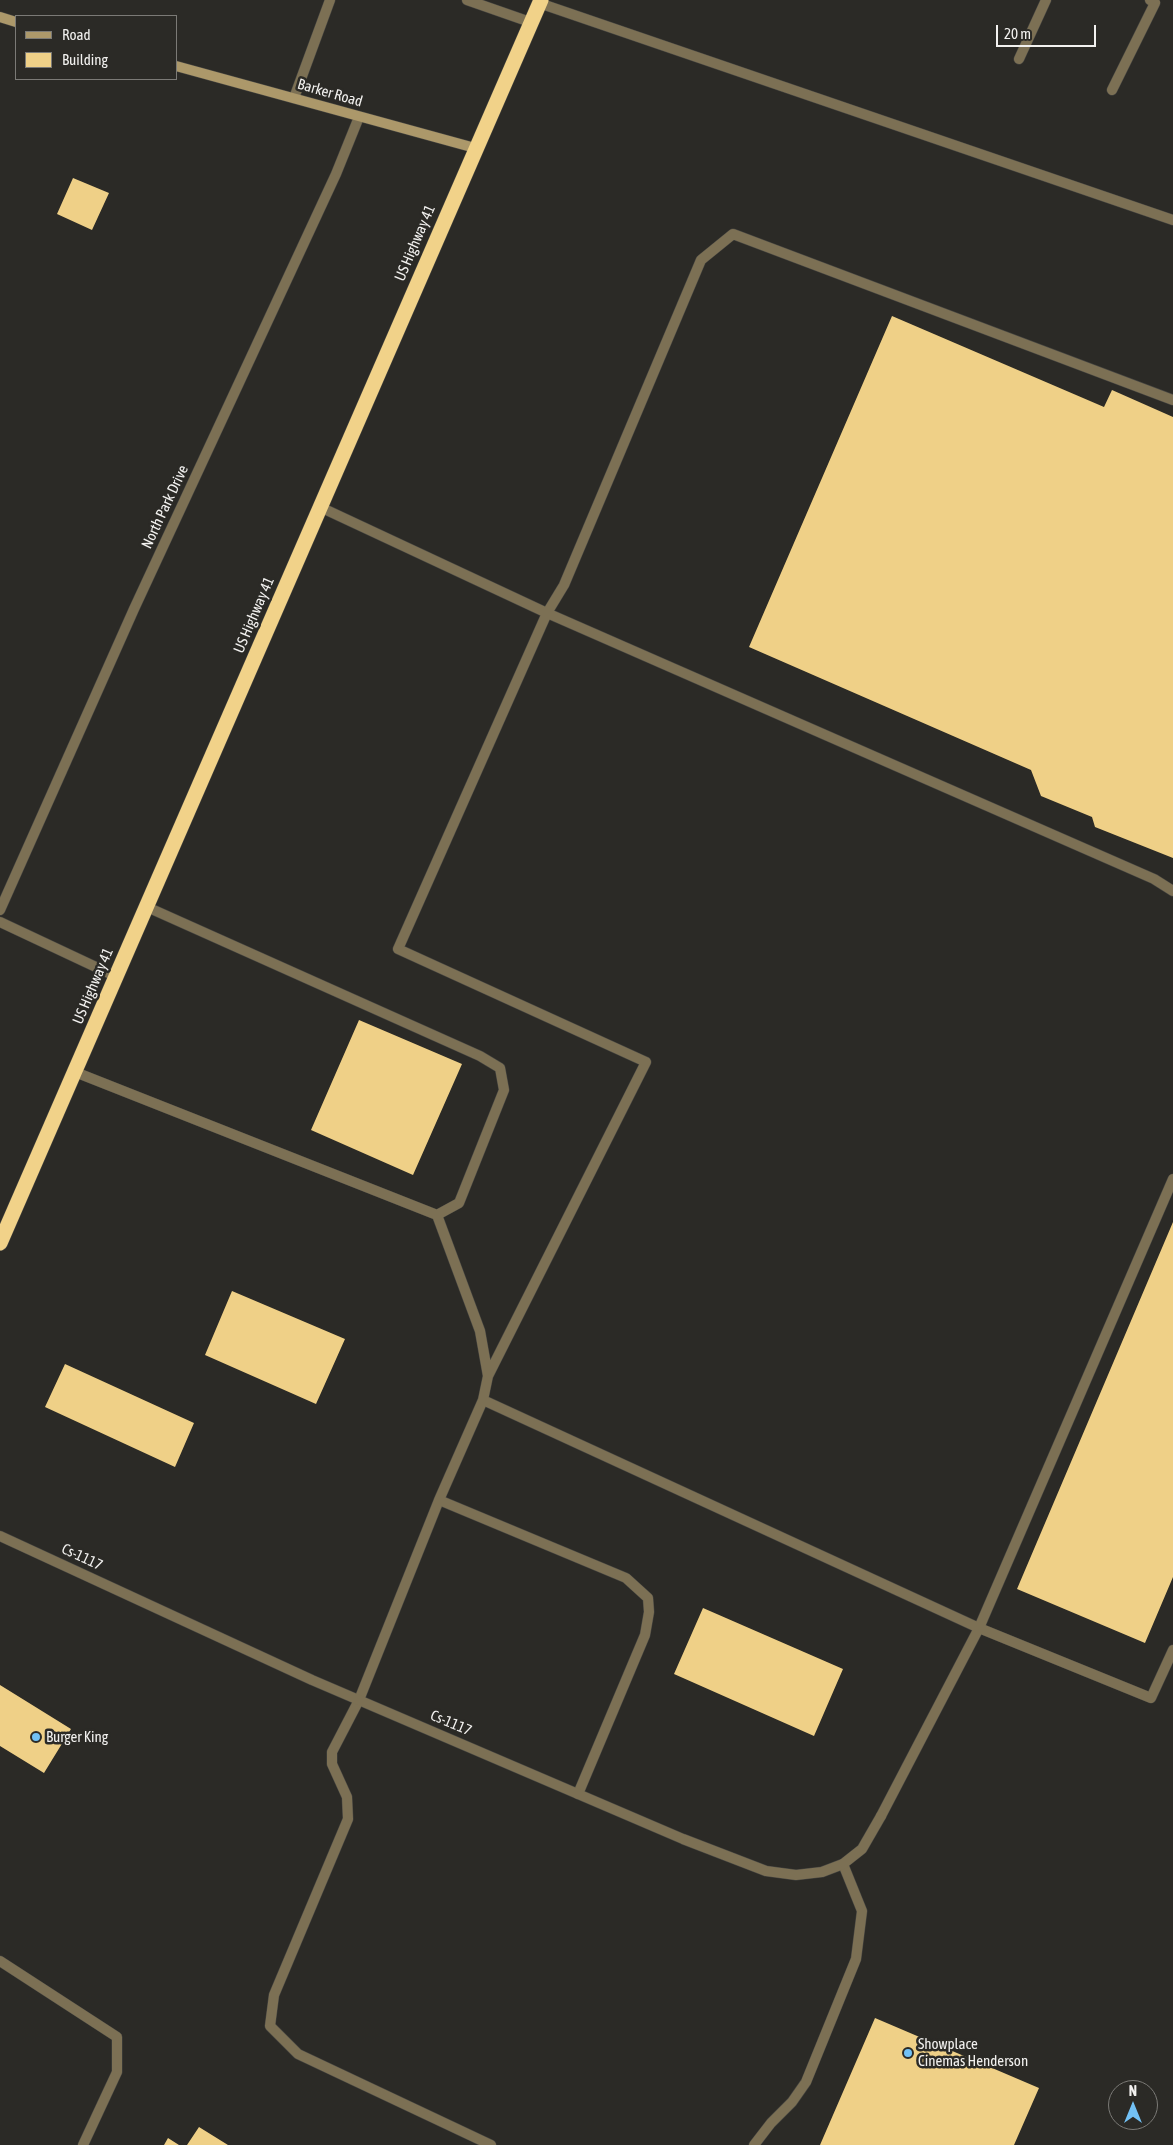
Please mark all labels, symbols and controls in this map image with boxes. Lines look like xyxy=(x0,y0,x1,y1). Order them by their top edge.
legend xyxy=(15,15,178,80)
scale bar xyxy=(998,15,1098,47)
text: 20 m xyxy=(1004,25,1031,42)
text: Road xyxy=(62,26,91,43)
text: Building xyxy=(62,51,108,68)
street label: Barker Road xyxy=(295,75,365,111)
street label: US Highway 41 xyxy=(391,202,439,284)
street label: North Park Drive xyxy=(138,462,192,552)
street label: US Highway 41 xyxy=(230,574,278,656)
street label: US Highway 41 xyxy=(69,945,117,1027)
street label: Cs-1117 xyxy=(59,1540,105,1574)
street label: Cs-1117 xyxy=(428,1706,474,1740)
place label: Burger King xyxy=(46,1728,108,1746)
marker: Burger King xyxy=(30,1731,42,1743)
place label: Showplace Cinemas Henderson xyxy=(918,2035,1028,2070)
marker: Showplace Cinemas Henderson xyxy=(902,2047,914,2059)
north arrow xyxy=(1108,2080,1158,2130)
text: N xyxy=(1129,2083,1137,2099)

